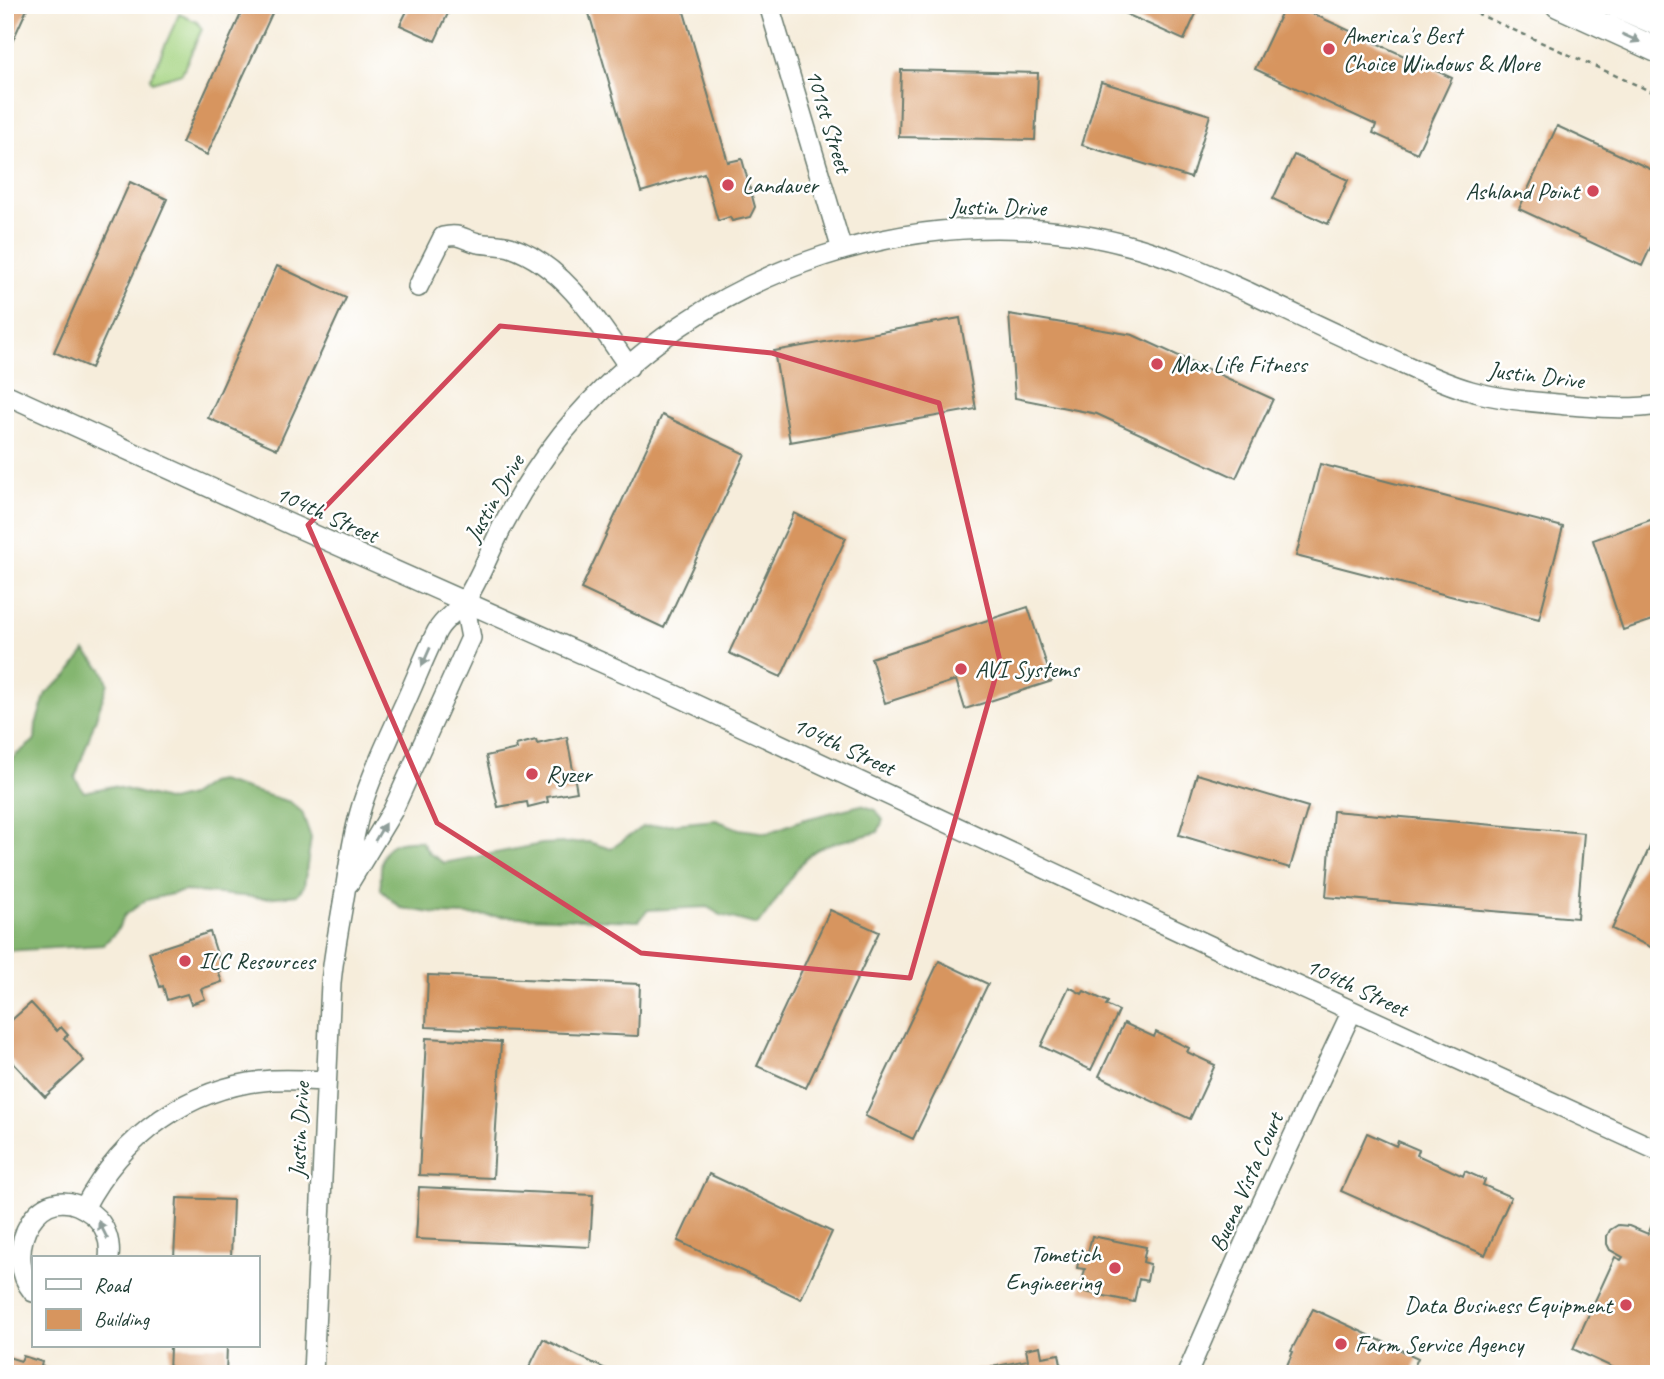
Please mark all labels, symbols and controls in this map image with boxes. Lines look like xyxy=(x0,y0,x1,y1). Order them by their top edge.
place label: America's Best Choice Windows & More xyxy=(1343,20,1542,78)
one-way arrow xyxy=(1620,33,1641,44)
marker: America's Best Choice Windows & More xyxy=(1321,41,1337,57)
street label: 101st Street xyxy=(799,66,859,178)
place label: Landauer xyxy=(742,170,820,200)
place label: Ashland Point xyxy=(1465,176,1581,206)
marker: Landauer xyxy=(720,177,736,193)
marker: Ashland Point xyxy=(1585,183,1601,199)
street label: Justin Drive xyxy=(949,191,1048,223)
place label: Max Life Fitness xyxy=(1171,349,1309,379)
street label: Justin Drive xyxy=(1486,354,1588,396)
marker: Max Life Fitness xyxy=(1149,356,1165,372)
street label: Justin Drive xyxy=(457,447,532,548)
street label: 104th Street xyxy=(271,478,385,551)
one-way arrow xyxy=(420,647,432,667)
place label: AVI Systems xyxy=(975,654,1080,684)
marker: AVI Systems xyxy=(953,661,969,677)
street label: 104th Street xyxy=(788,709,902,783)
place label: Ryzer xyxy=(546,759,594,789)
marker: Ryzer xyxy=(524,766,540,782)
one-way arrow xyxy=(374,822,386,841)
place label: ILC Resources xyxy=(199,946,317,976)
street label: 104th Street xyxy=(1301,950,1415,1024)
marker: ILC Resources xyxy=(177,953,193,969)
street label: Justin Drive xyxy=(281,1079,317,1180)
street label: Buena Vista Court xyxy=(1202,1106,1291,1256)
one-way arrow xyxy=(97,1220,108,1240)
place label: Tometich Engineering xyxy=(1006,1239,1103,1297)
legend xyxy=(32,1256,259,1348)
marker: Tometich Engineering xyxy=(1107,1260,1123,1276)
text: Road xyxy=(94,1272,133,1298)
place label: Data Business Equipment xyxy=(1404,1290,1614,1320)
marker: Data Business Equipment xyxy=(1618,1297,1634,1313)
text: Building xyxy=(94,1306,151,1332)
place label: Farm Service Agency xyxy=(1355,1329,1525,1359)
marker: Farm Service Agency xyxy=(1333,1336,1349,1352)

